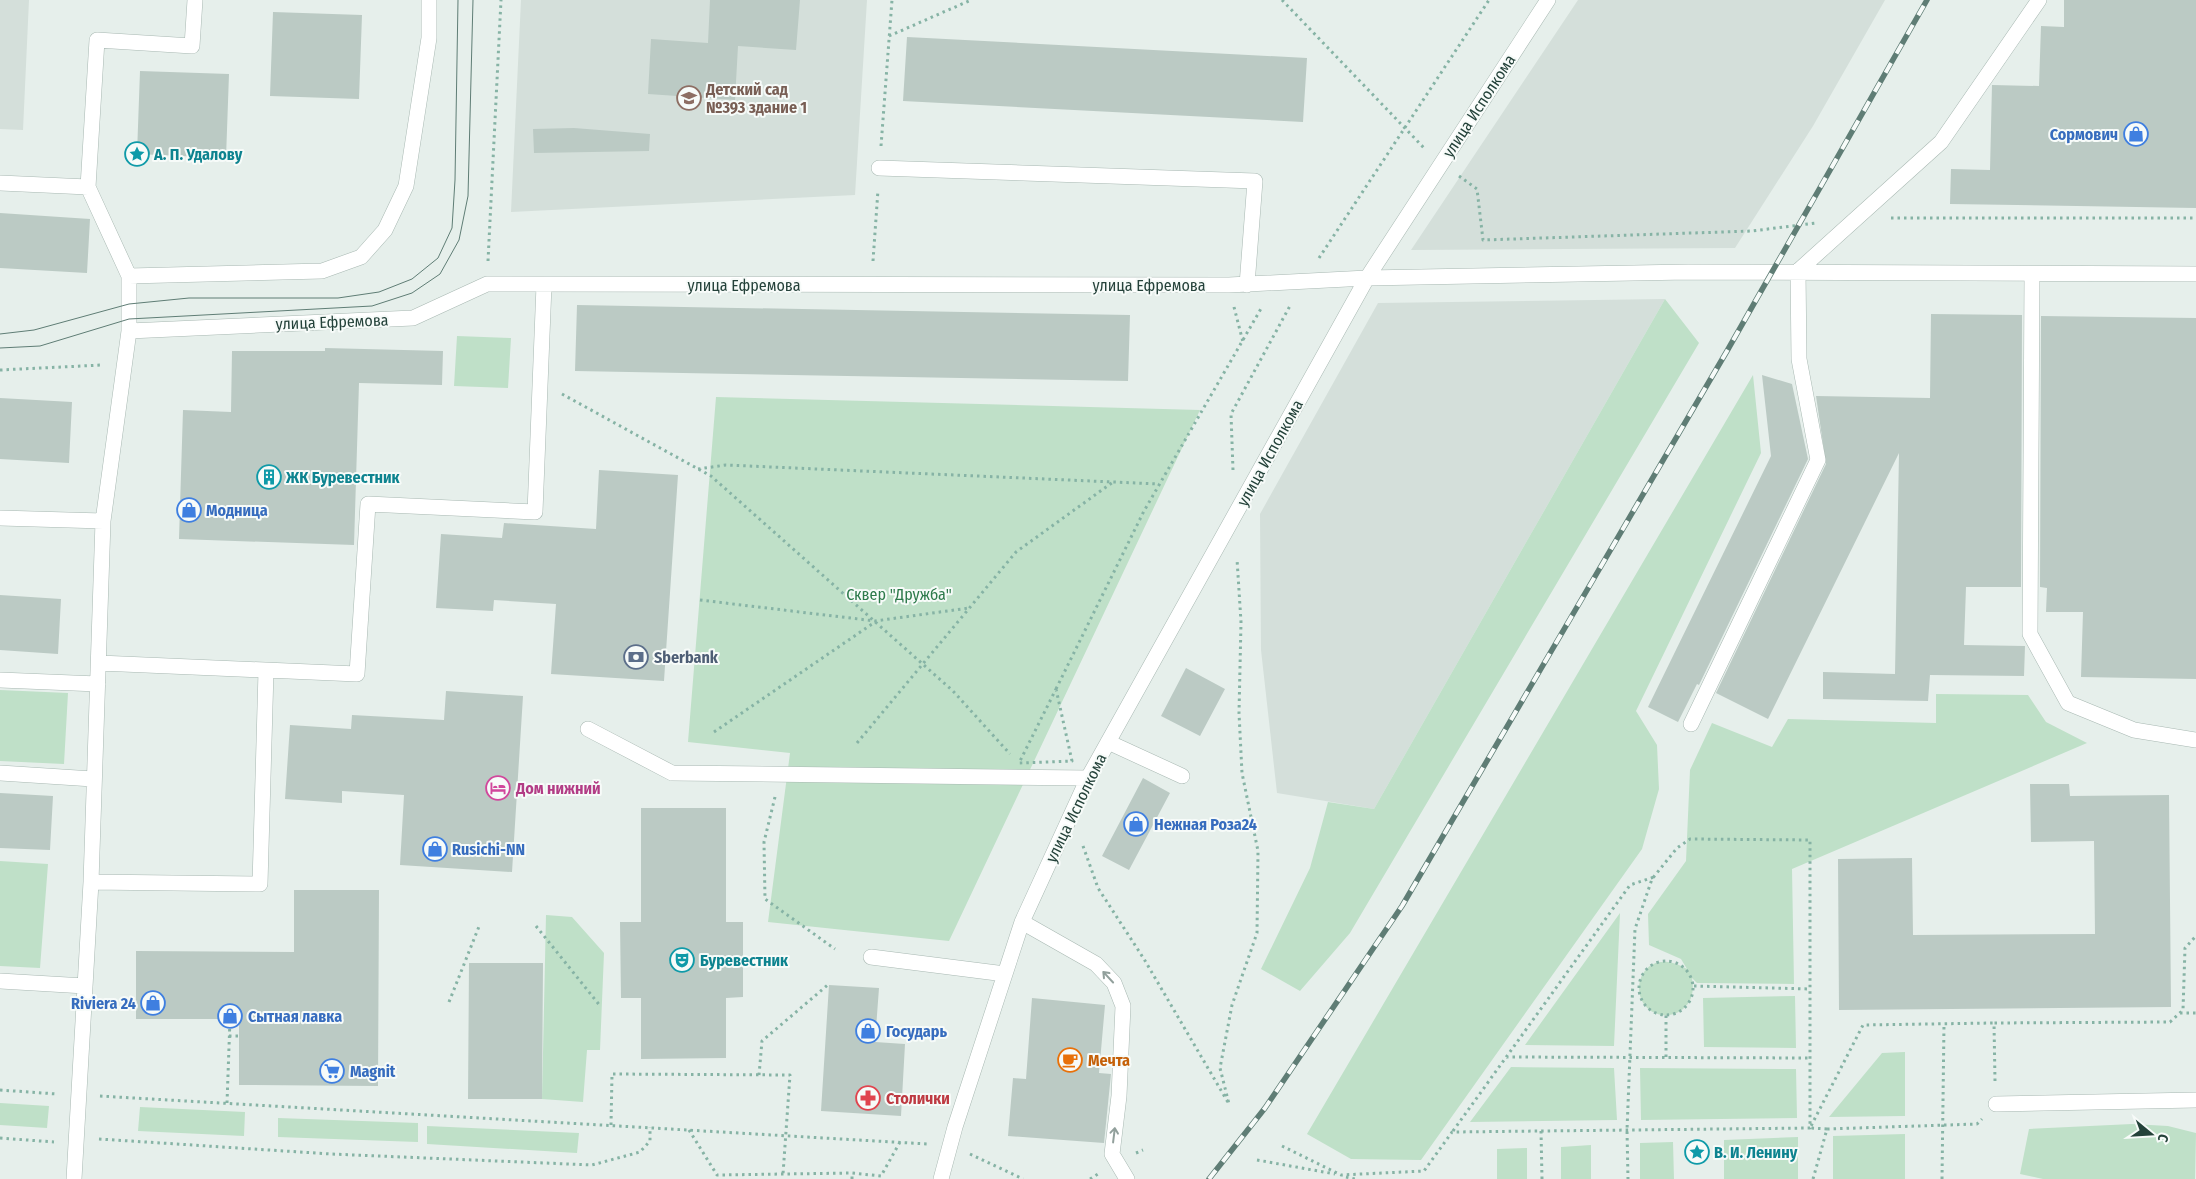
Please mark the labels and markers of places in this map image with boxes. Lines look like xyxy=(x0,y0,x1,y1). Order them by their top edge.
place label: Детский сад №393 здание 1 xyxy=(705,80,807,117)
school or university icon: Детский сад №393 здание 1 xyxy=(676,85,702,111)
shop icon: Сормович xyxy=(2123,121,2149,147)
place label: Сормович xyxy=(2050,125,2118,144)
place icon: А. П. Удалову xyxy=(124,141,150,167)
place label: А. П. Удалову xyxy=(153,145,243,164)
building icon: ЖК Буревестник xyxy=(256,464,282,490)
place label: ЖК Буревестник xyxy=(285,468,401,487)
shop icon: Модница xyxy=(176,497,202,523)
place label: Модница xyxy=(206,501,268,520)
bank icon: Sberbank xyxy=(623,644,649,670)
place label: Sberbank xyxy=(654,648,719,667)
hotel icon: Дом нижний xyxy=(485,775,511,801)
place label: Дом нижний xyxy=(515,779,601,798)
shop icon: Нежная Роза24 xyxy=(1123,811,1149,837)
place label: Нежная Роза24 xyxy=(1154,815,1257,834)
shop icon: Rusichi-NN xyxy=(422,836,448,862)
place label: Rusichi-NN xyxy=(452,840,525,859)
theatre icon: Буревестник xyxy=(669,947,695,973)
place label: Буревестник xyxy=(700,951,789,970)
shop icon: Riviera 24 xyxy=(140,990,166,1016)
place label: Riviera 24 xyxy=(71,994,136,1013)
shop icon: Сытная лавка xyxy=(217,1003,243,1029)
place label: Сытная лавка xyxy=(248,1007,342,1026)
shop icon: Государь xyxy=(855,1018,881,1044)
place label: Государь xyxy=(886,1022,947,1041)
cafe icon: Мечта xyxy=(1057,1047,1083,1073)
place label: Мечта xyxy=(1088,1051,1130,1070)
supermarket icon: Magnit xyxy=(319,1058,345,1084)
place label: Magnit xyxy=(350,1062,396,1081)
pharmacy icon: Столички xyxy=(855,1085,881,1111)
place label: Столички xyxy=(886,1089,950,1108)
place icon: В. И. Ленину xyxy=(1684,1139,1710,1165)
place label: В. И. Ленину xyxy=(1714,1143,1798,1162)

